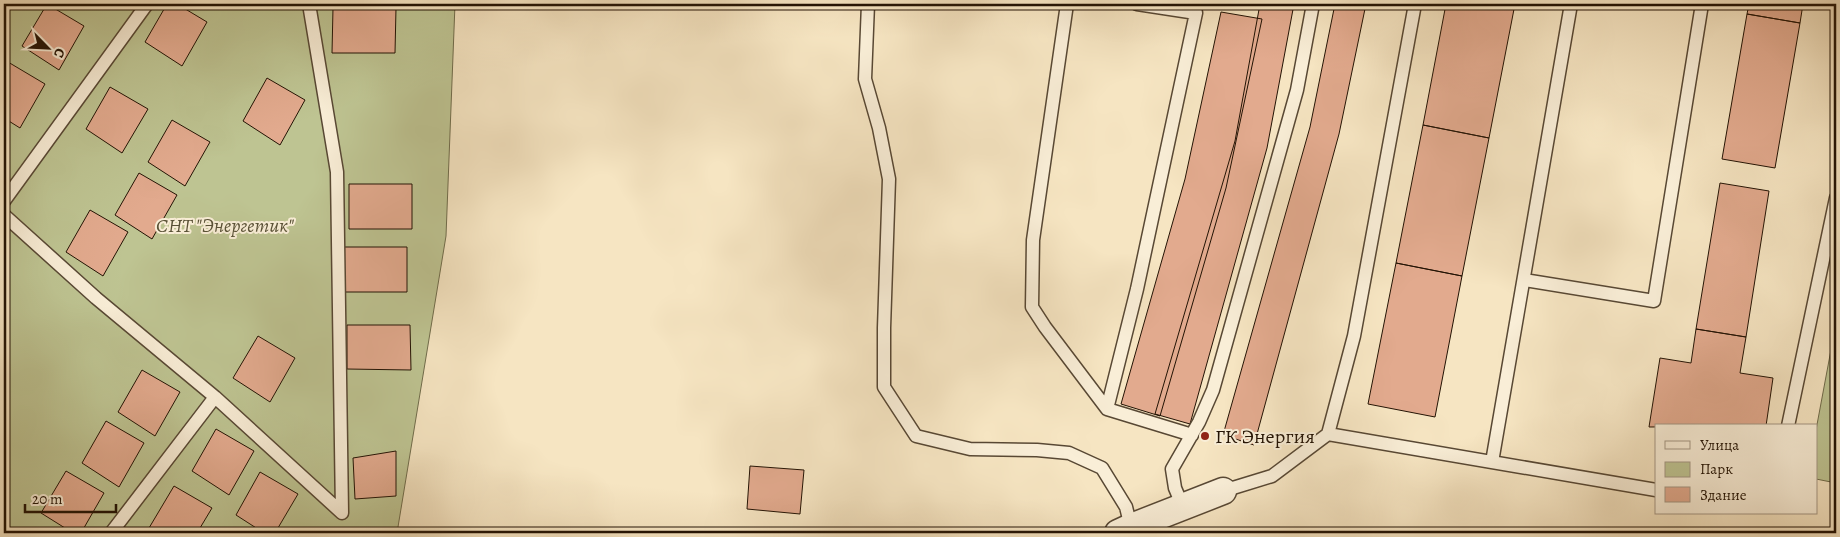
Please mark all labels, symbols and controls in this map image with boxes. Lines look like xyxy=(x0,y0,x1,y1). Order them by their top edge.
north arrow xyxy=(22,22,72,72)
text: С xyxy=(49,45,70,61)
park label: СНТ "Энергетик" xyxy=(156,212,295,239)
place label: ГК Энергия xyxy=(1215,423,1315,450)
legend xyxy=(1655,424,1818,514)
marker: ГК Энергия xyxy=(1199,430,1211,442)
text: Улица xyxy=(1700,435,1739,455)
text: Парк xyxy=(1700,459,1733,479)
scale bar xyxy=(25,482,116,514)
text: Здание xyxy=(1700,485,1747,505)
text: 20 m xyxy=(32,489,63,509)

